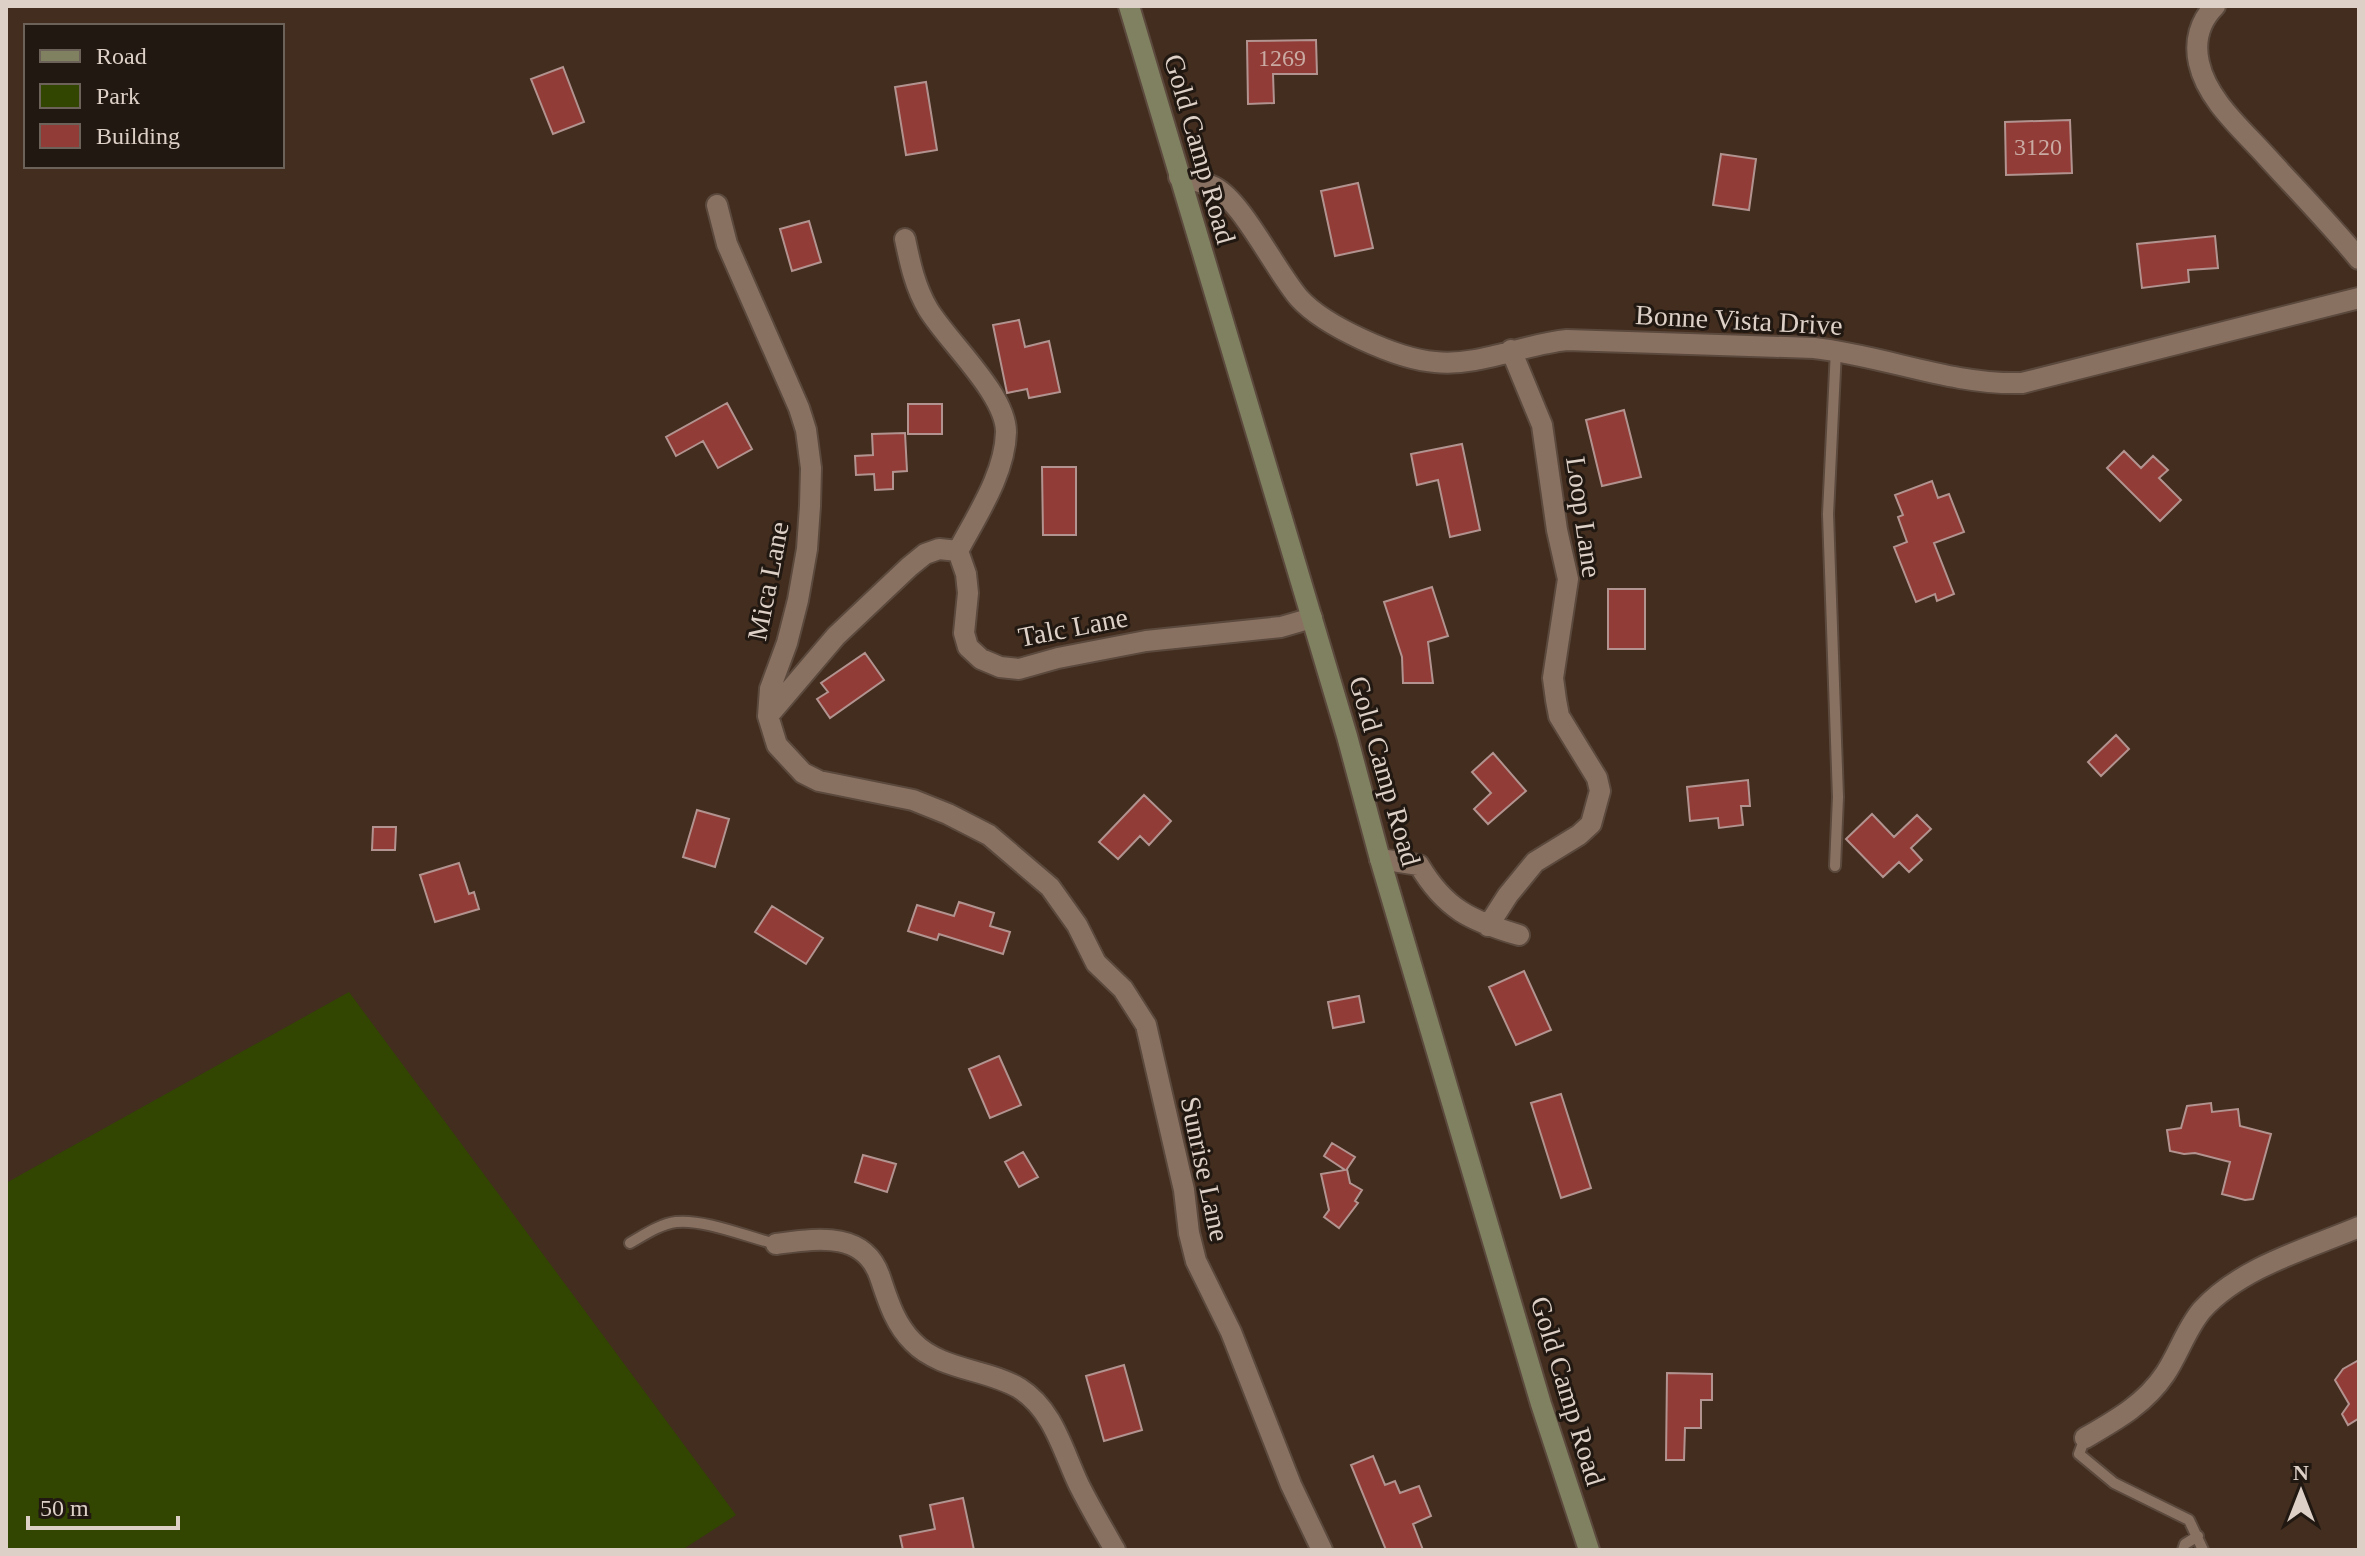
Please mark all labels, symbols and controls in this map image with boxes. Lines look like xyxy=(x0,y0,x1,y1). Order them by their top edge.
legend xyxy=(24,24,284,168)
text: Road xyxy=(96,43,147,69)
house number: 1269 xyxy=(1258,45,1306,71)
street label: Gold Camp Road xyxy=(1158,51,1242,247)
text: Park xyxy=(96,83,140,109)
text: Building xyxy=(96,123,180,149)
house number: 3120 xyxy=(2014,134,2062,160)
street label: Bonne Vista Drive xyxy=(1634,299,1844,341)
street label: Loop Lane xyxy=(1560,454,1608,580)
street label: Mica Lane xyxy=(741,519,795,643)
street label: Talc Lane xyxy=(1016,601,1130,653)
street label: Gold Camp Road xyxy=(1343,673,1427,869)
street label: Sunrise Lane xyxy=(1175,1094,1235,1244)
street label: Gold Camp Road xyxy=(1525,1293,1611,1489)
north arrow xyxy=(2261,1452,2341,1532)
text: N xyxy=(2293,1460,2309,1485)
scale bar xyxy=(28,1480,178,1530)
text: 50 m xyxy=(40,1495,89,1521)

